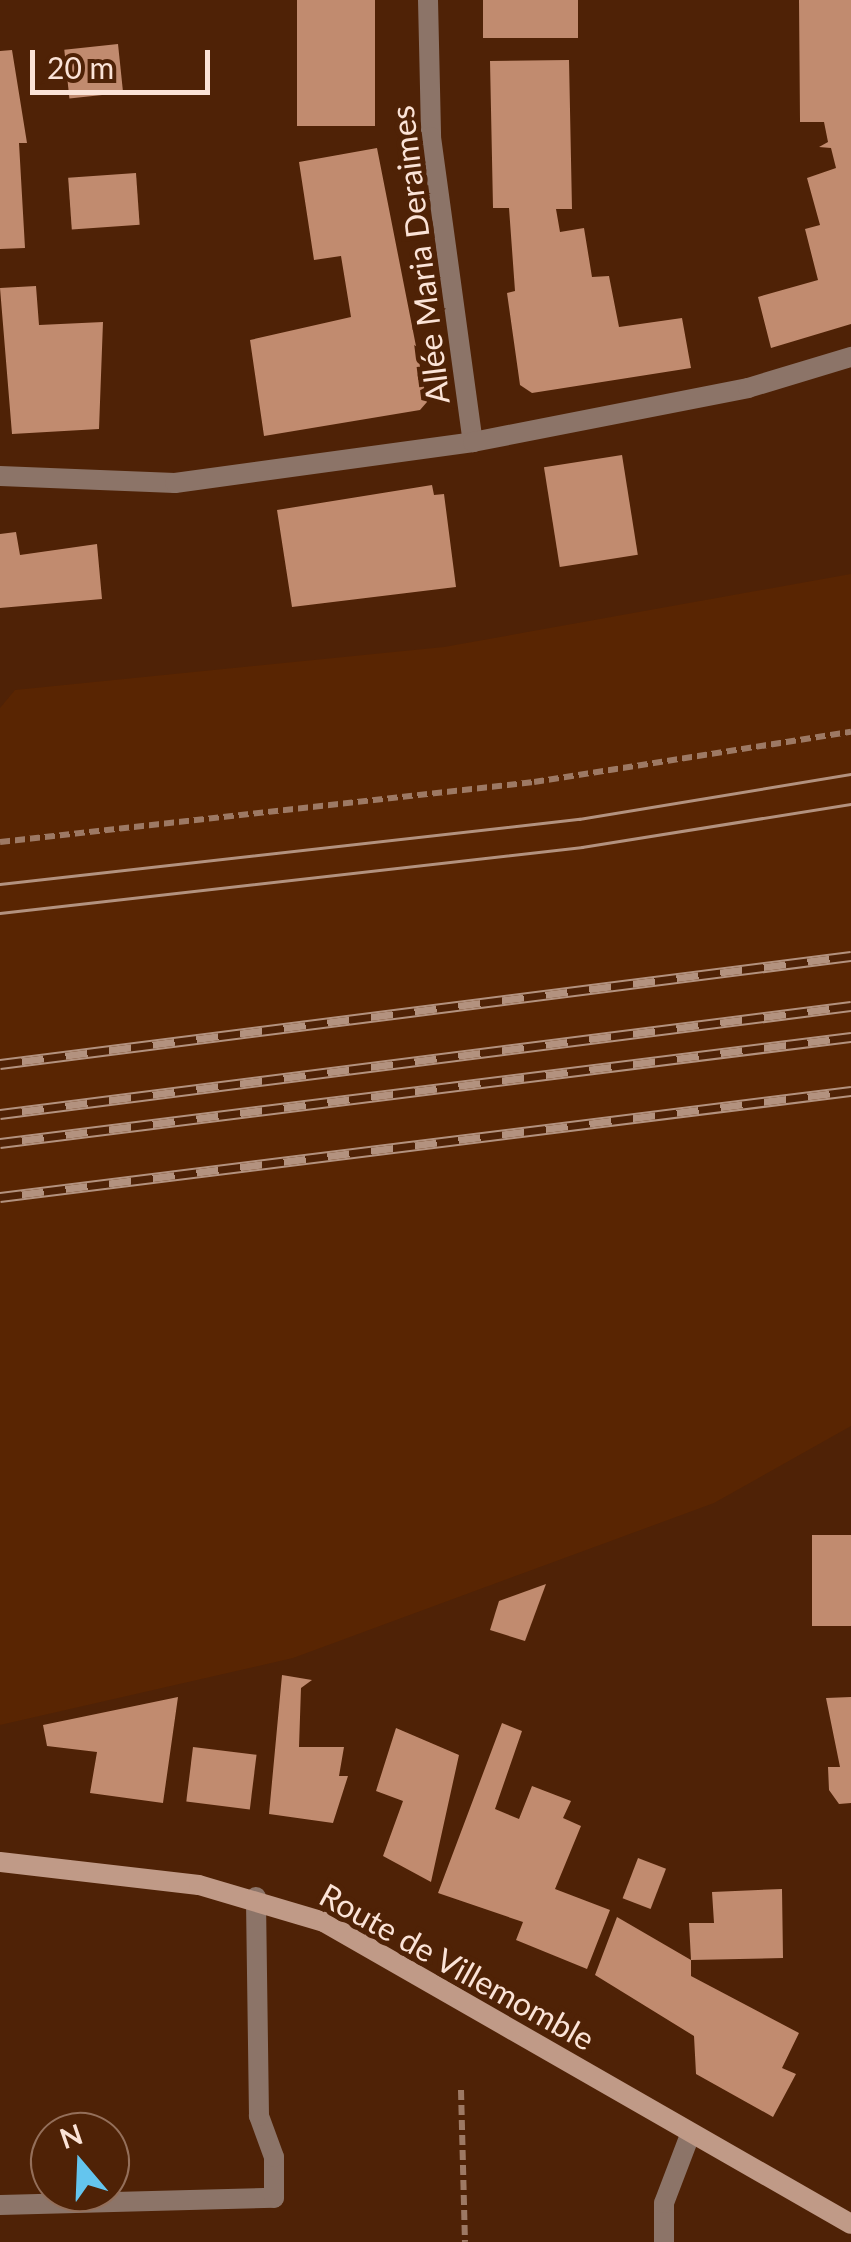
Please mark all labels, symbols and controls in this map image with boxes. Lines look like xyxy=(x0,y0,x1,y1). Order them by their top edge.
scale bar xyxy=(35,30,215,92)
text: 20 m xyxy=(47,49,114,85)
street label: Allée Maria Deraimes xyxy=(383,104,457,406)
street label: Route de Villemomble xyxy=(313,1875,601,2059)
north arrow xyxy=(30,2112,130,2212)
text: N xyxy=(55,2116,87,2155)

